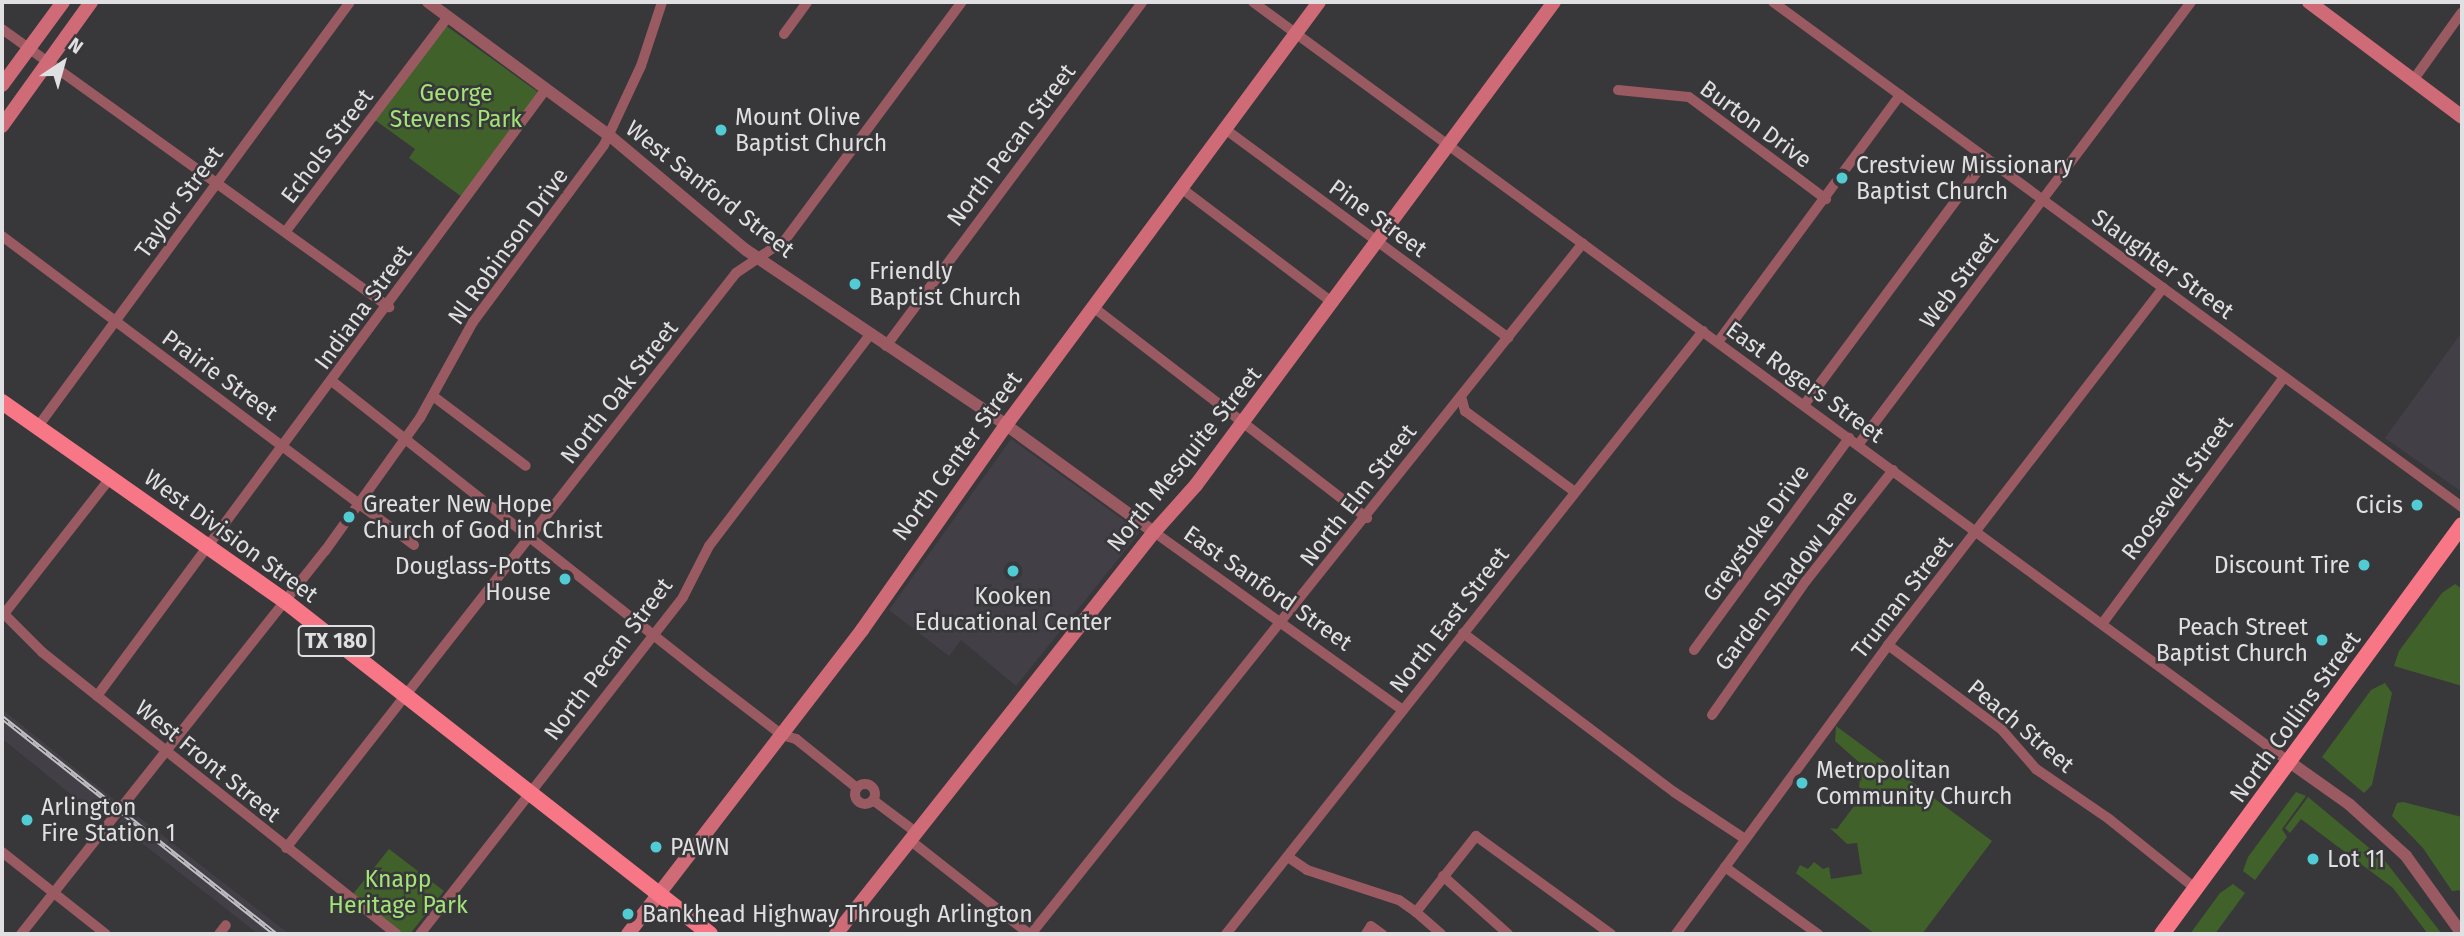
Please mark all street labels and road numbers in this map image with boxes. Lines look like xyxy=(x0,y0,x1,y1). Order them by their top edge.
street label: North Pecan Street xyxy=(941,58,1081,232)
street label: Burton Drive xyxy=(1695,74,1817,174)
street label: Echols Street xyxy=(275,83,379,209)
street label: West Sanford Street xyxy=(620,115,800,263)
street label: Taylor Street xyxy=(129,141,229,263)
street label: Nl Robinson Drive xyxy=(442,162,574,330)
street label: Pine Street xyxy=(1324,173,1432,263)
street label: Slaughter Street xyxy=(2087,203,2239,325)
street label: Web Street xyxy=(1914,226,2004,334)
street label: Indiana Street xyxy=(308,239,418,375)
street label: North Oak Street xyxy=(554,315,684,469)
street label: East Rogers Street xyxy=(1721,315,1889,449)
street label: Prairie Street xyxy=(157,324,283,426)
street label: North Mesquite Street xyxy=(1101,361,1267,557)
street label: North Center Street xyxy=(886,366,1028,546)
street label: Roosevelt Street xyxy=(2116,411,2238,565)
street label: North Elm Street xyxy=(1294,418,1422,572)
street label: Greystoke Drive xyxy=(1697,459,1815,607)
street label: West Division Street xyxy=(139,464,323,608)
street label: Garden Shadow Lane xyxy=(1709,484,1863,676)
street label: East Sanford Street xyxy=(1178,520,1358,656)
street label: Truman Street xyxy=(1846,530,1958,664)
street label: North East Street xyxy=(1383,541,1515,699)
street label: North Pecan Street xyxy=(538,572,678,746)
road number: TX 180 xyxy=(298,624,374,658)
street label: North Collins Street xyxy=(2224,626,2366,808)
street label: Peach Street xyxy=(1962,674,2080,778)
street label: West Front Street xyxy=(130,694,286,828)

